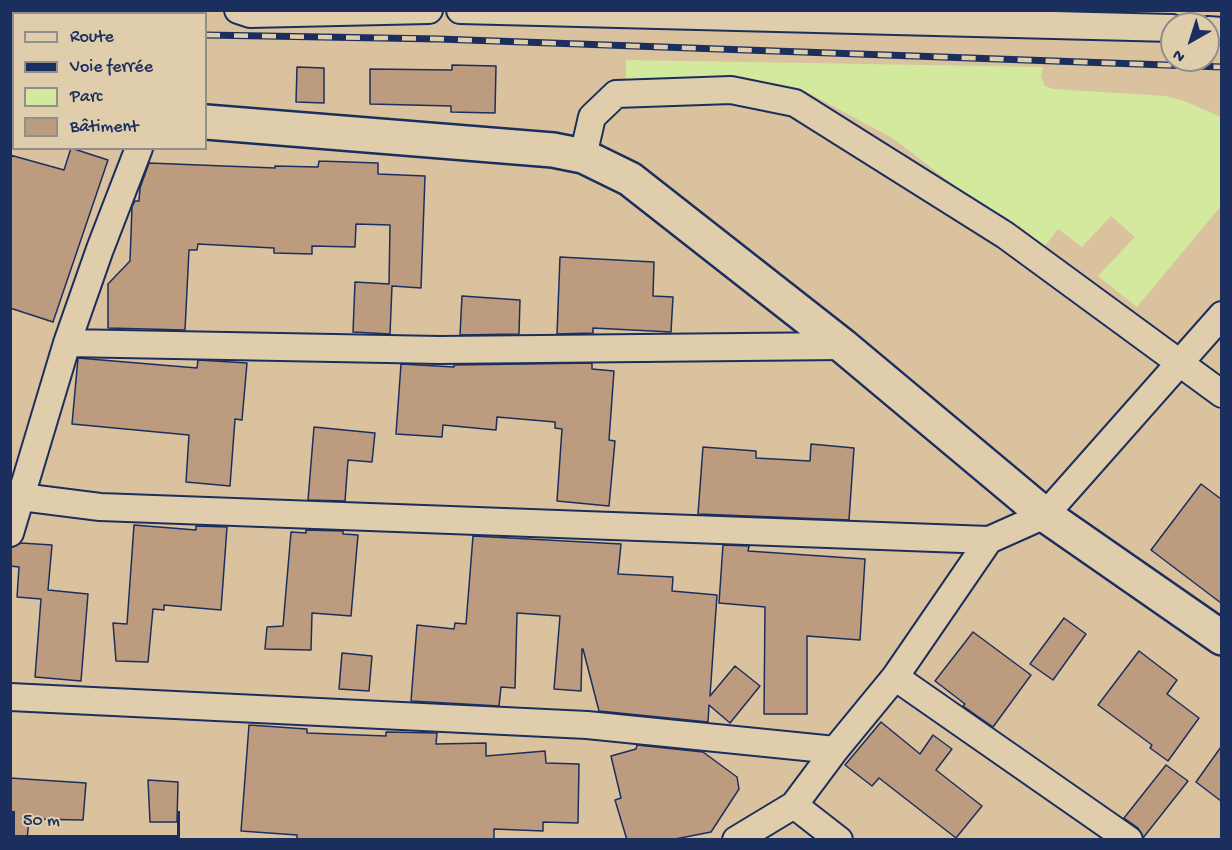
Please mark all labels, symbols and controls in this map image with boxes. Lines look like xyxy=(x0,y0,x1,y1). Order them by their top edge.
legend xyxy=(12,12,207,150)
north arrow xyxy=(1160,12,1220,72)
text: Route xyxy=(70,27,114,48)
text: N xyxy=(1170,44,1190,65)
text: Voie ferrée xyxy=(70,57,153,78)
text: Parc xyxy=(70,87,102,108)
text: Bâtiment xyxy=(70,117,138,138)
scale bar xyxy=(15,799,183,837)
text: 50 m xyxy=(23,811,60,832)

